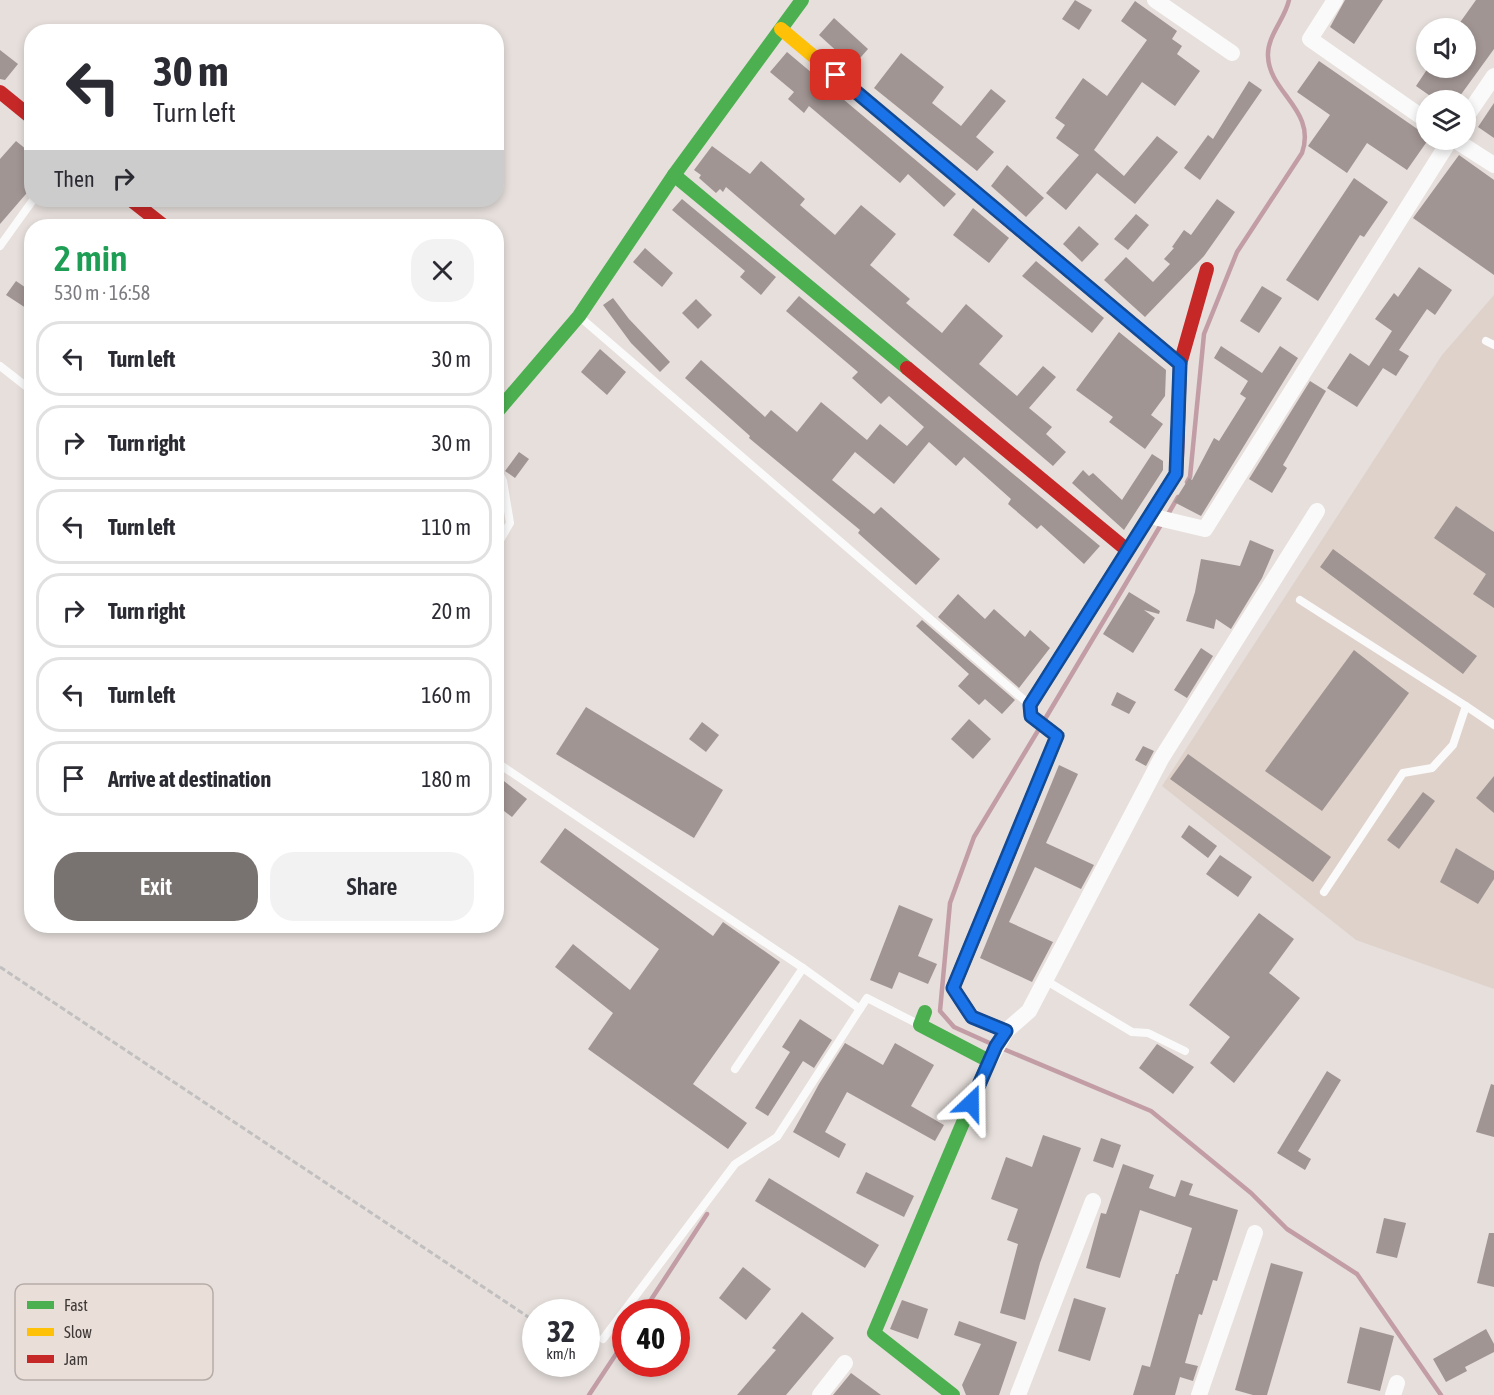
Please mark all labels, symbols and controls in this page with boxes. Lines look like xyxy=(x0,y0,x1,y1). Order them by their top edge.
map controls xyxy=(1416,18,1476,150)
button: sound xyxy=(1416,18,1476,78)
text: 30 m xyxy=(153,47,228,95)
icon: left xyxy=(54,48,132,126)
pin xyxy=(810,49,861,100)
icon: arrive xyxy=(819,58,852,91)
button: layers xyxy=(1416,90,1476,150)
text: Turn left xyxy=(153,97,236,128)
icon: right xyxy=(107,162,140,195)
text: Then xyxy=(54,166,95,192)
text: 2 min xyxy=(54,237,128,279)
button: close xyxy=(411,239,474,302)
text: 530 m · 16:58 xyxy=(54,281,150,304)
icon: left xyxy=(57,342,90,375)
text: Turn left xyxy=(108,346,175,372)
text: 30 m xyxy=(431,346,471,372)
icon: right xyxy=(57,426,90,459)
text: Turn right xyxy=(108,430,185,456)
text: 30 m xyxy=(431,430,471,456)
icon: left xyxy=(57,510,90,543)
text: Turn left xyxy=(108,514,175,540)
text: 110 m xyxy=(421,514,471,540)
icon: right xyxy=(57,594,90,627)
text: Turn right xyxy=(108,598,185,624)
text: 20 m xyxy=(431,598,471,624)
icon: left xyxy=(57,678,90,711)
text: Turn left xyxy=(108,682,175,708)
text: 160 m xyxy=(421,682,471,708)
icon: arrive xyxy=(57,762,90,795)
text: Arrive at destination xyxy=(108,766,271,792)
text: 180 m xyxy=(421,766,471,792)
button: Exit xyxy=(54,852,258,921)
button: Share xyxy=(270,852,474,921)
position arrow xyxy=(939,1071,1003,1135)
legend xyxy=(15,1284,213,1380)
text: Fast xyxy=(64,1296,88,1314)
speed limit sign: 40 xyxy=(612,1299,690,1377)
text: 32 xyxy=(547,1314,575,1348)
text: Slow xyxy=(64,1323,92,1341)
text: km/h xyxy=(546,1345,576,1362)
text: Jam xyxy=(64,1350,88,1368)

